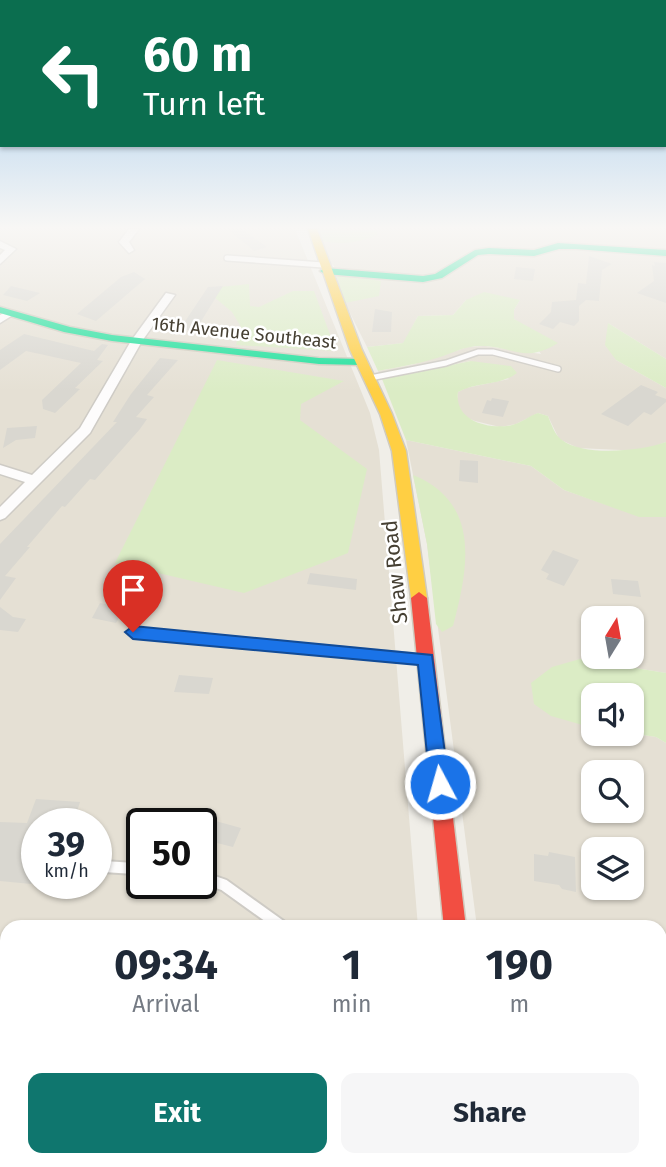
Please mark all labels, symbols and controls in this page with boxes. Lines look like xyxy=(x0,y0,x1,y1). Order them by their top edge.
text: 60 m xyxy=(143,25,252,84)
icon: left xyxy=(28,28,119,119)
text: Turn left xyxy=(143,85,265,123)
street label: 16th Avenue Southeast xyxy=(150,312,338,354)
street label: Shaw Road xyxy=(377,519,413,625)
pin xyxy=(103,560,163,632)
icon: arrive xyxy=(114,571,152,609)
north arrow xyxy=(581,606,644,668)
map controls xyxy=(581,606,644,900)
button: sound xyxy=(581,683,644,746)
position arrow xyxy=(403,747,477,821)
button: search xyxy=(581,760,644,823)
speed limit sign: 50 xyxy=(126,808,217,899)
text: 39 xyxy=(48,823,85,865)
button: layers xyxy=(581,837,644,900)
text: km/h xyxy=(44,860,89,882)
text: 09:34 xyxy=(114,940,218,990)
text: 1 xyxy=(342,940,361,990)
text: 190 xyxy=(485,940,553,990)
text: Arrival xyxy=(132,990,200,1018)
text: min xyxy=(332,990,372,1018)
text: m xyxy=(509,990,529,1018)
button: Exit xyxy=(28,1073,327,1153)
button: Share xyxy=(341,1073,639,1153)

